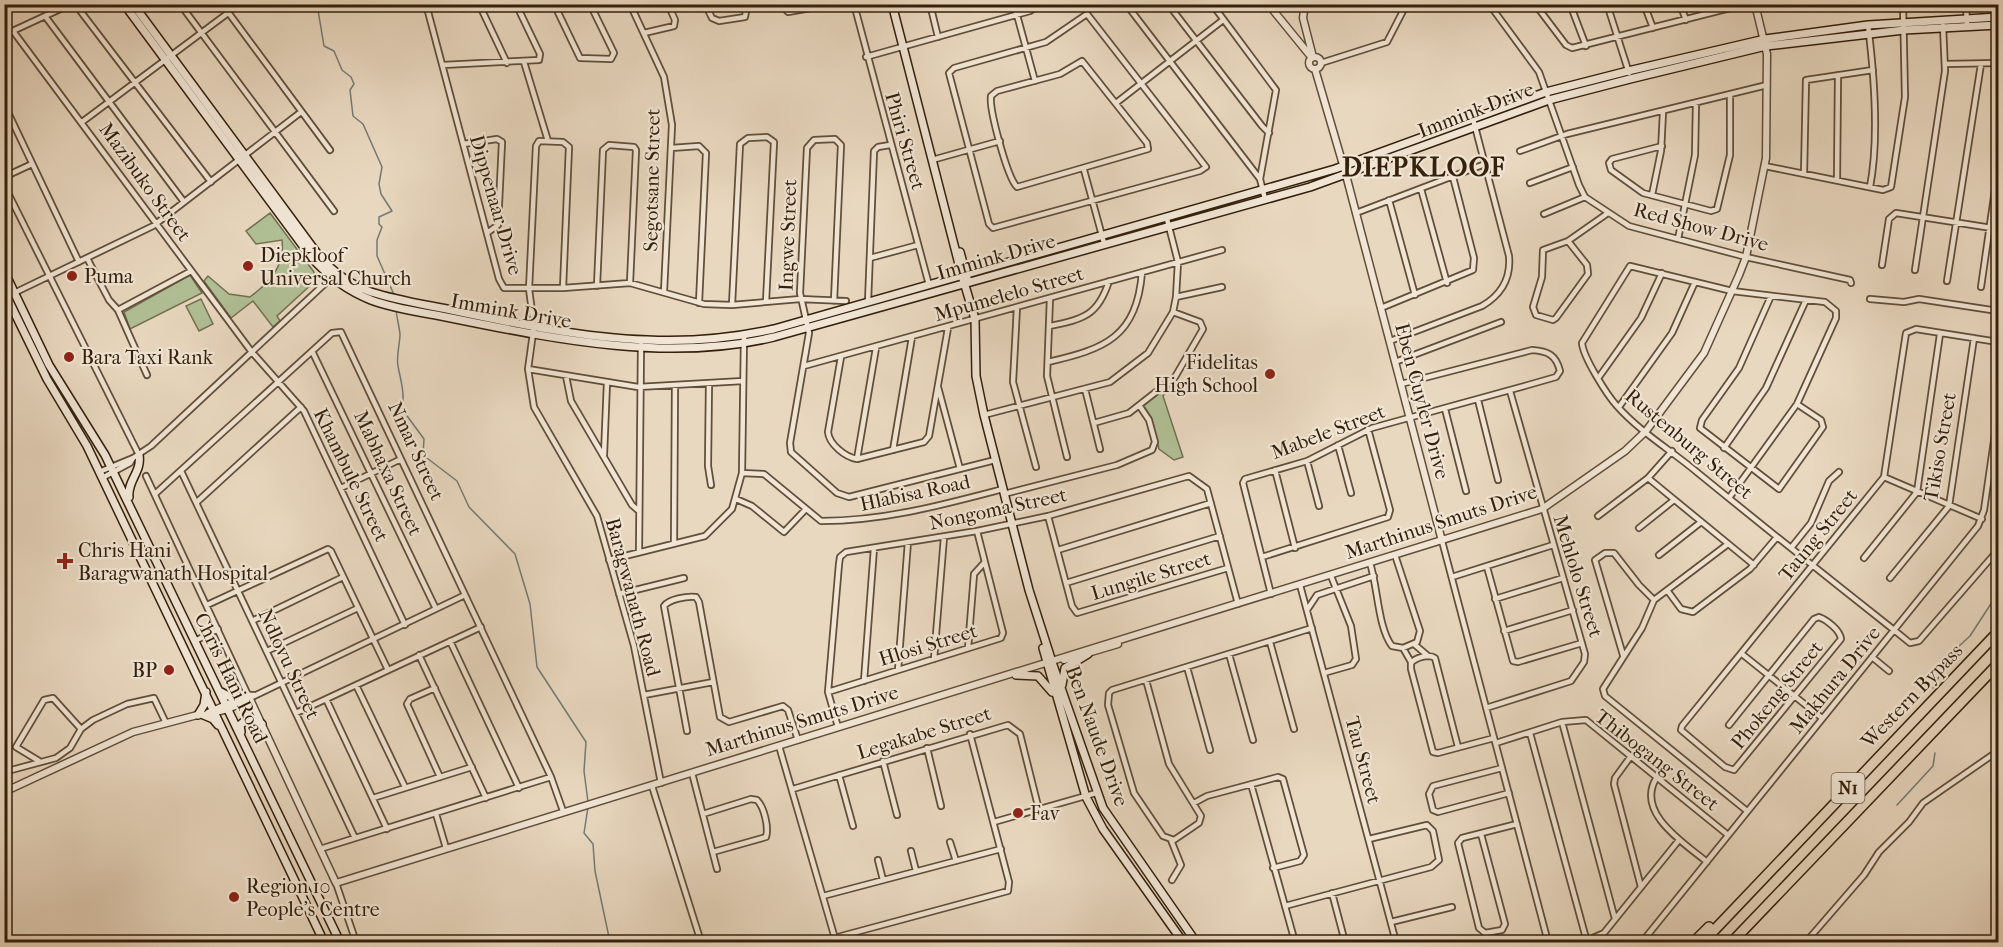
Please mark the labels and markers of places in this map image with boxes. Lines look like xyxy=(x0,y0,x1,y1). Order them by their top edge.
place label: Diepkloof Universal Church xyxy=(260,244,412,290)
marker: Diepkloof Universal Church xyxy=(241,259,255,273)
place label: Puma xyxy=(84,265,134,288)
marker: Puma xyxy=(65,269,79,283)
place label: Bara Taxi Rank xyxy=(81,346,214,369)
marker: Bara Taxi Rank xyxy=(62,350,76,364)
place label: Fidelitas High School xyxy=(1154,351,1258,397)
marker: Fidelitas High School xyxy=(1263,367,1277,381)
place label: Chris Hani Baragwanath Hospital xyxy=(78,539,269,585)
marker: Chris Hani Baragwanath Hospital xyxy=(56,552,74,570)
place label: BP xyxy=(132,659,157,682)
marker: BP xyxy=(162,663,176,677)
place label: Fav xyxy=(1030,802,1061,825)
marker: Fav xyxy=(1011,806,1025,820)
place label: Region 10 People's Centre xyxy=(246,875,380,921)
marker: Region 10 People's Centre xyxy=(227,890,241,904)

